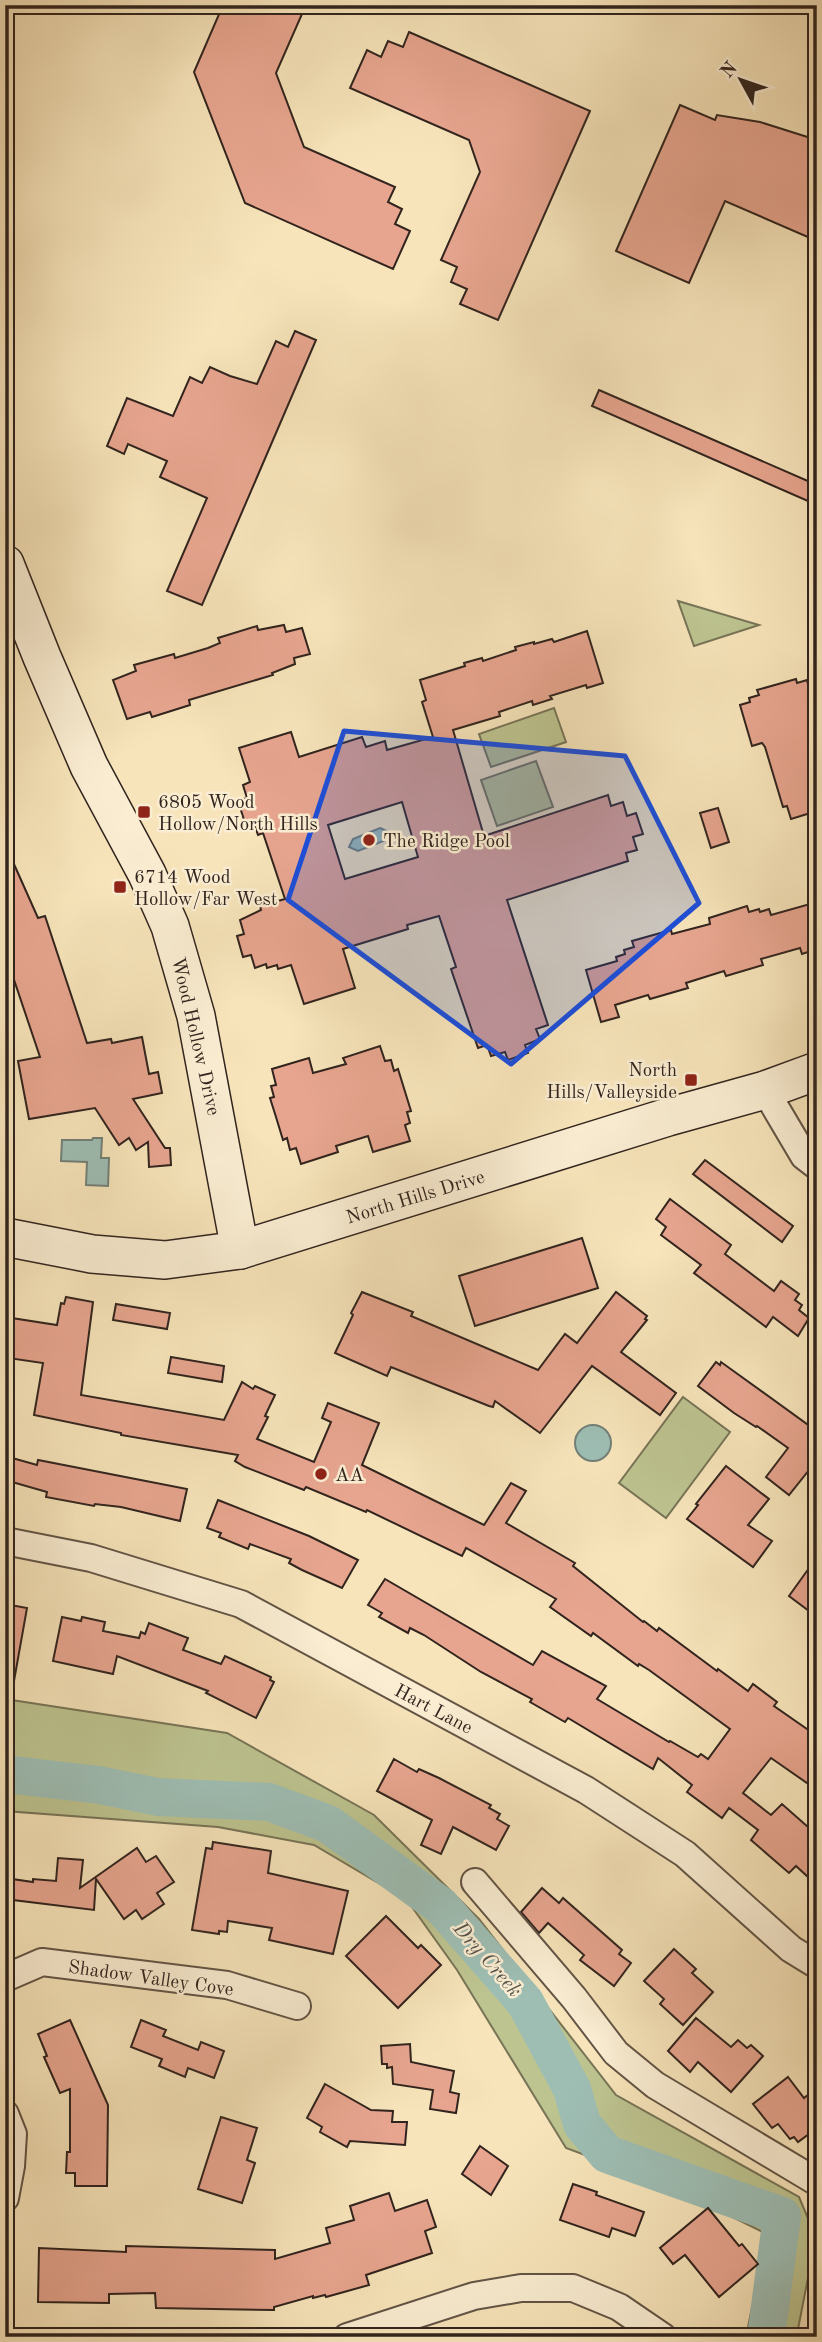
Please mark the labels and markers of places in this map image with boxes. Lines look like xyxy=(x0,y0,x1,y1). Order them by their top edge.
place label: 6805 Wood Hollow/North Hills xyxy=(158,794,318,835)
marker: 6805 Wood Hollow/North Hills xyxy=(136,804,152,820)
marker: The Ridge Pool xyxy=(361,832,377,848)
place label: The Ridge Pool xyxy=(383,833,510,852)
place label: 6714 Wood Hollow/Far West xyxy=(134,869,277,910)
marker: 6714 Wood Hollow/Far West xyxy=(112,879,128,895)
place label: North Hills/Valleyside xyxy=(546,1062,677,1103)
marker: North Hills/Valleyside xyxy=(683,1072,699,1088)
marker: AA xyxy=(313,1466,329,1482)
place label: AA xyxy=(335,1467,365,1486)

